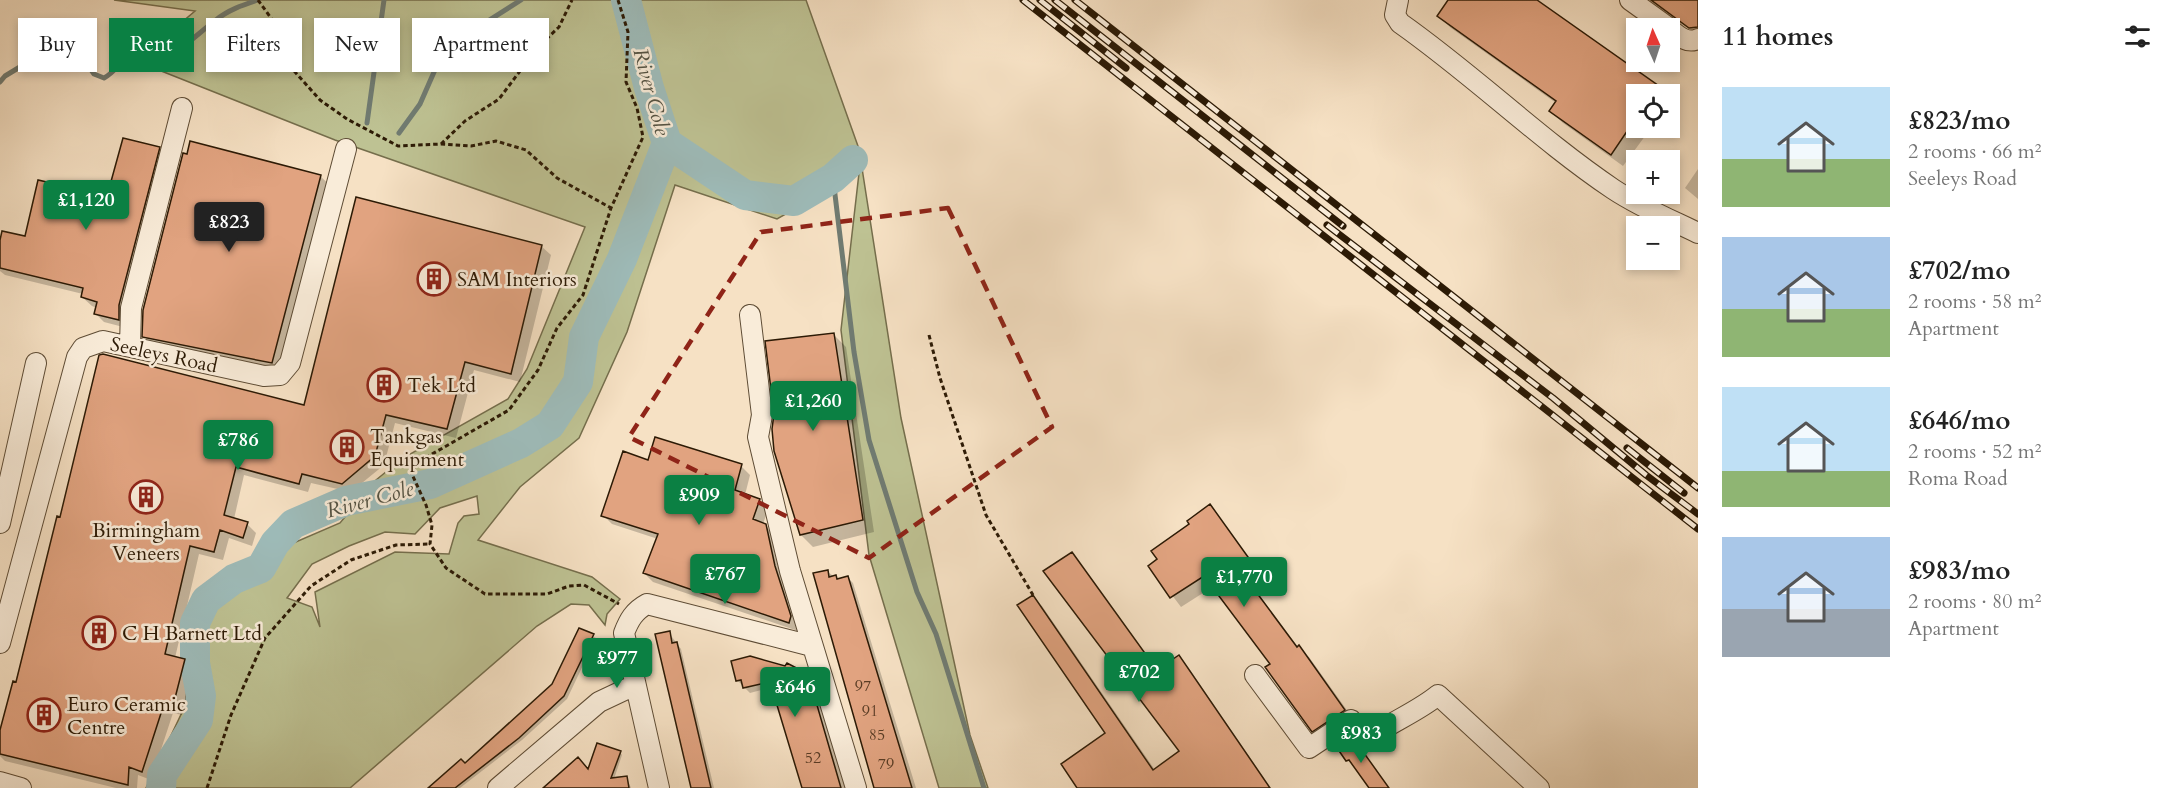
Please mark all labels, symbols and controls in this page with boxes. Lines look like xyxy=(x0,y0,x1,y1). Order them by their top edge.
chip: Buy xyxy=(18,18,97,72)
chip: Rent xyxy=(109,18,194,72)
chip: Filters xyxy=(206,18,302,72)
chip: New xyxy=(314,18,400,72)
chip: Apartment xyxy=(412,18,549,72)
north arrow xyxy=(1626,18,1680,72)
map controls xyxy=(1626,18,1680,270)
text: 11 homes xyxy=(1722,19,1833,54)
icon: filters xyxy=(2121,20,2154,53)
water label: River Cole xyxy=(625,45,677,140)
button: locate xyxy=(1626,84,1680,138)
text: £823/mo xyxy=(1908,103,2010,138)
icon: home xyxy=(1770,111,1842,183)
text: 2 rooms · 66 m² xyxy=(1908,138,2041,165)
button: + xyxy=(1626,150,1680,204)
text: Seeleys Road xyxy=(1908,165,2017,192)
pin: £1,120 xyxy=(37,180,135,231)
text: £1,120 xyxy=(57,186,115,213)
pin: £823 xyxy=(193,202,265,253)
text: £823 xyxy=(208,208,250,235)
button: − xyxy=(1626,216,1680,270)
text: £702/mo xyxy=(1908,253,2010,288)
building icon: SAM Interiors xyxy=(416,261,452,297)
icon: home xyxy=(1770,261,1842,333)
place label: SAM Interiors xyxy=(457,266,577,293)
text: 2 rooms · 58 m² xyxy=(1908,288,2041,315)
text: Apartment xyxy=(1908,315,1999,342)
street label: Seeleys Road xyxy=(108,330,220,380)
building icon: Tek Ltd xyxy=(366,367,402,403)
place label: Tek Ltd xyxy=(407,372,476,399)
pin: £1,260 xyxy=(764,381,862,432)
text: £1,260 xyxy=(784,387,842,414)
text: £646/mo xyxy=(1908,403,2010,438)
icon: home xyxy=(1770,411,1842,483)
pin: £786 xyxy=(202,420,274,471)
place label: Tankgas Equipment xyxy=(370,423,465,473)
text: £786 xyxy=(217,426,259,453)
building icon: Tankgas Equipment xyxy=(329,429,365,465)
text: 2 rooms · 52 m² xyxy=(1908,438,2041,465)
text: Roma Road xyxy=(1908,465,2008,492)
water label: River Cole xyxy=(323,474,418,526)
pin: £909 xyxy=(663,475,735,526)
building icon: Birmingham Veneers xyxy=(128,479,164,515)
text: £909 xyxy=(678,481,720,508)
place label: Birmingham Veneers xyxy=(92,517,200,567)
text: £983/mo xyxy=(1908,553,2010,588)
pin: £767 xyxy=(689,554,761,605)
pin: £1,770 xyxy=(1195,557,1293,608)
text: £767 xyxy=(704,560,746,587)
icon: home xyxy=(1770,561,1842,633)
text: £1,770 xyxy=(1215,563,1273,590)
text: 2 rooms · 80 m² xyxy=(1908,588,2041,615)
building icon: C H Barnett Ltd xyxy=(81,615,117,651)
text: Apartment xyxy=(1908,615,1999,642)
place label: C H Barnett Ltd xyxy=(122,620,262,647)
pin: £977 xyxy=(581,638,653,689)
text: £977 xyxy=(596,644,638,671)
pin: £702 xyxy=(1103,652,1175,703)
text: £702 xyxy=(1118,658,1160,685)
pin: £646 xyxy=(759,667,831,718)
text: £646 xyxy=(774,673,816,700)
house number: 97 xyxy=(855,675,871,697)
place label: Euro Ceramic Centre xyxy=(67,691,186,741)
building icon: Euro Ceramic Centre xyxy=(26,697,62,733)
house number: 91 xyxy=(862,700,878,722)
pin: £983 xyxy=(1325,713,1397,764)
text: £983 xyxy=(1340,719,1382,746)
house number: 85 xyxy=(869,724,885,746)
house number: 52 xyxy=(805,747,821,769)
house number: 79 xyxy=(878,753,894,775)

